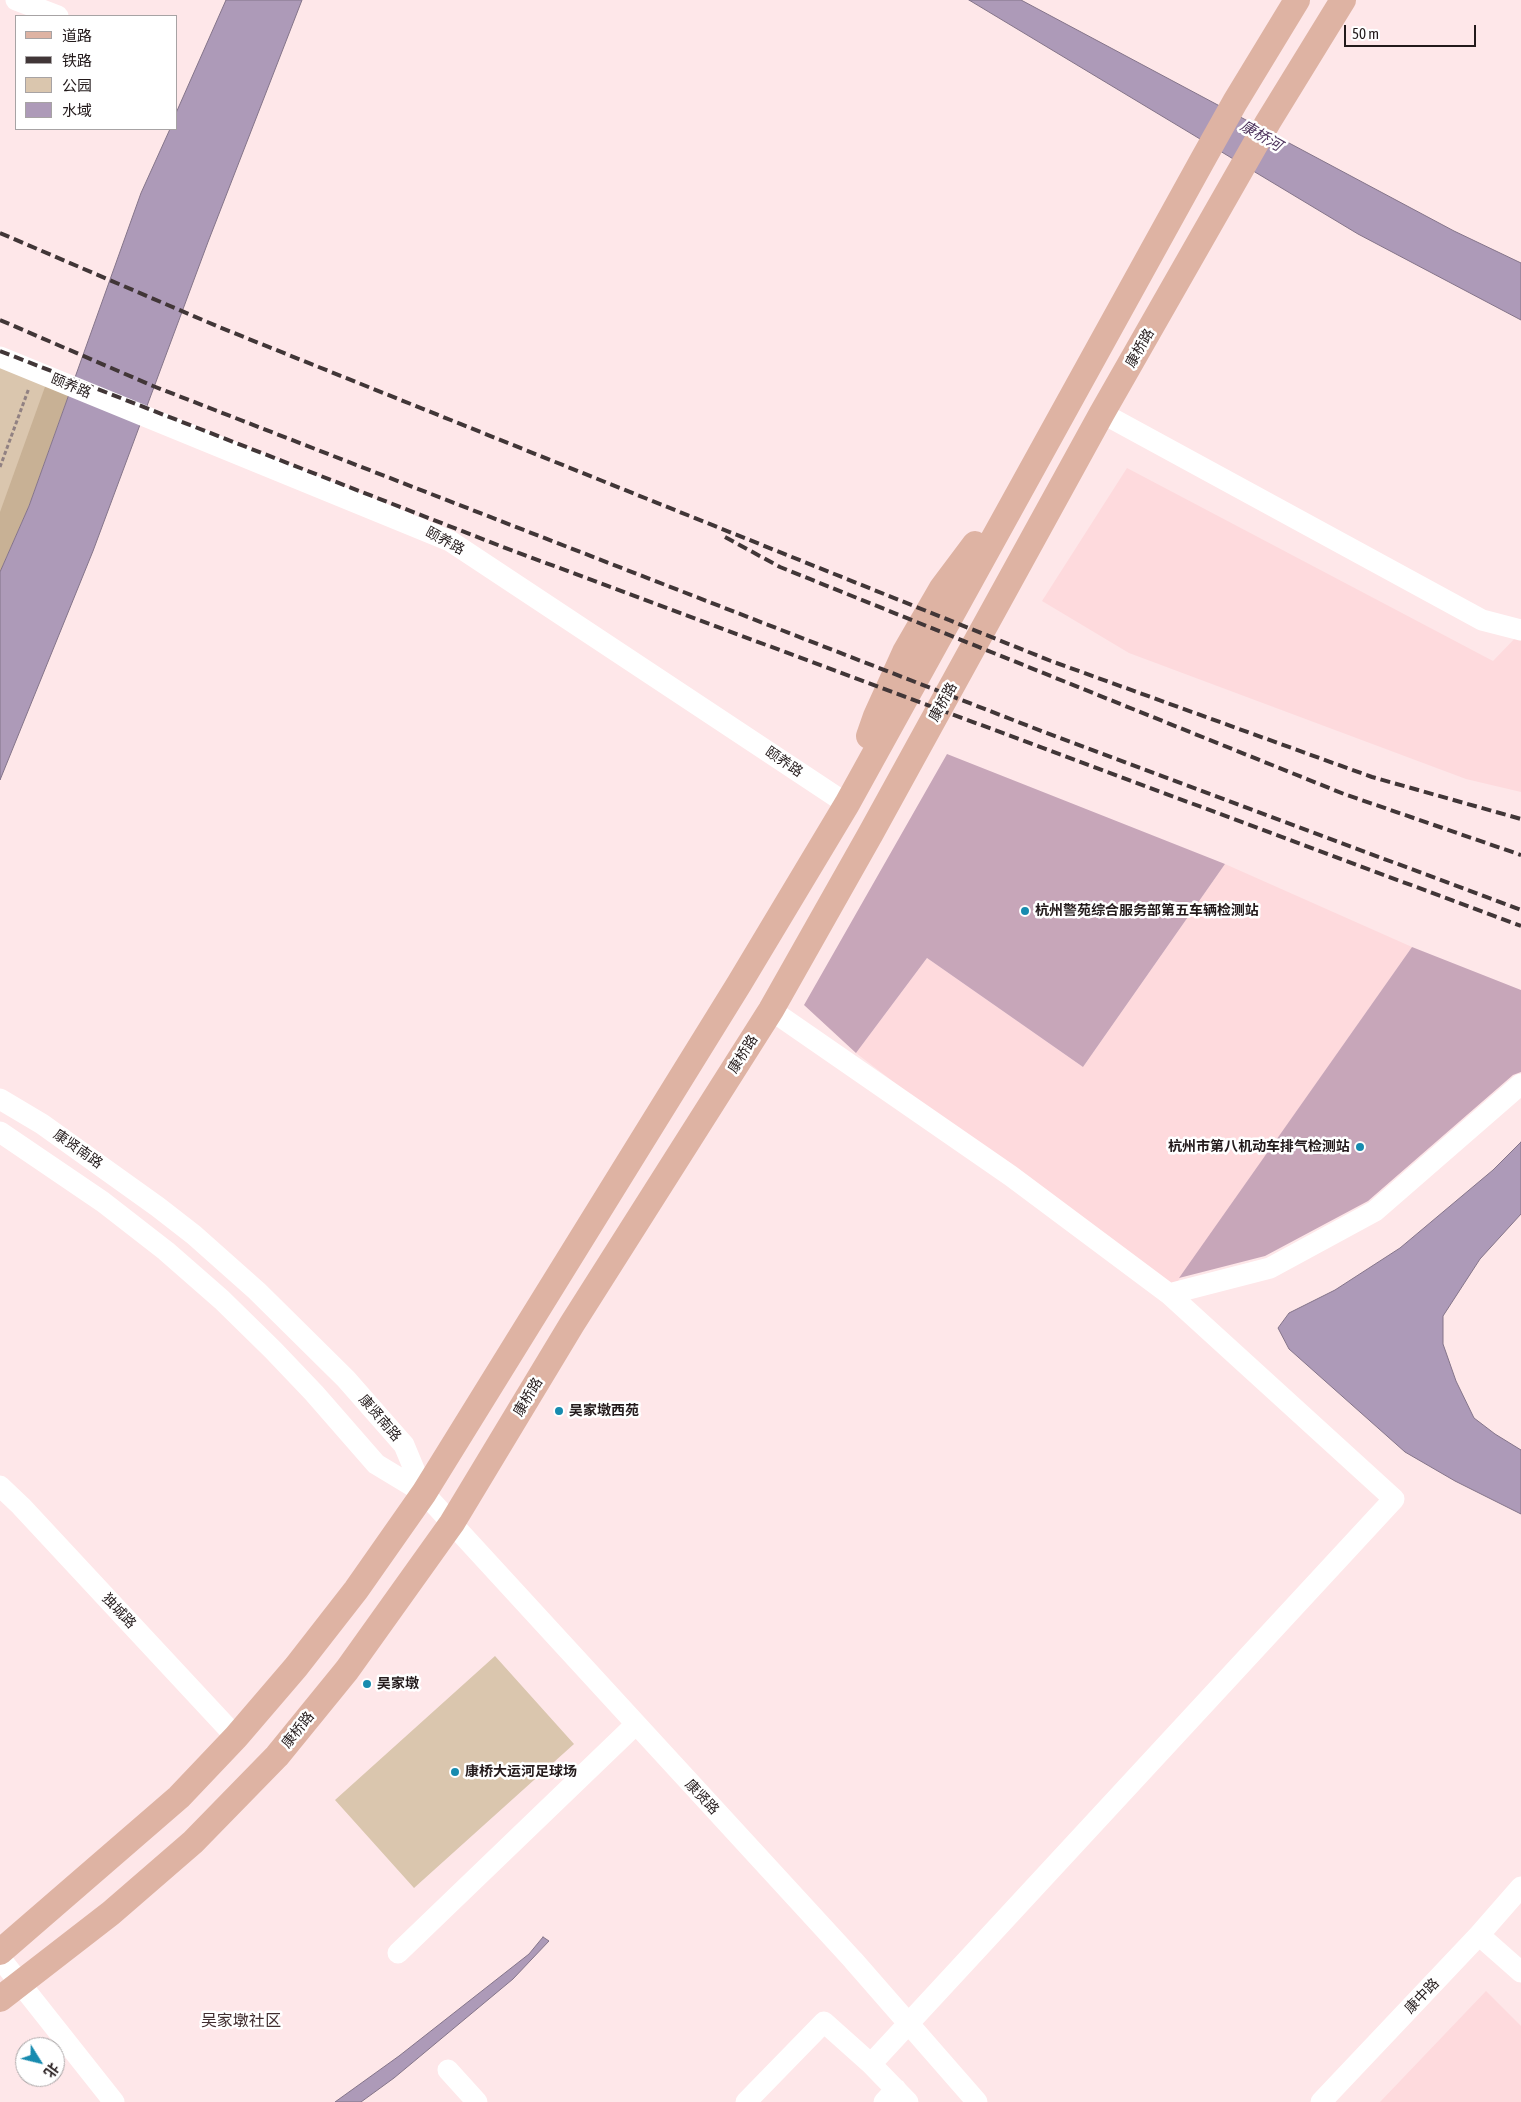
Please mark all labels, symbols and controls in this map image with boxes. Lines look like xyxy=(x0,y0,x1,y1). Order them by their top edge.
legend xyxy=(15,15,178,130)
scale bar xyxy=(1346,15,1478,47)
text: 50 m xyxy=(1352,25,1379,42)
text: 道路 xyxy=(62,27,92,44)
text: 铁路 xyxy=(62,52,92,69)
text: 公园 xyxy=(62,77,92,94)
text: 水域 xyxy=(62,102,92,119)
water label: 康桥河 xyxy=(1237,117,1285,155)
street label: 康桥路 xyxy=(1122,326,1158,370)
street label: 颐养路 xyxy=(48,370,94,402)
street label: 颐养路 xyxy=(423,524,467,558)
street label: 康桥路 xyxy=(925,680,961,724)
street label: 颐养路 xyxy=(762,743,806,781)
place label: 杭州警苑综合服务部第五车辆检测站 xyxy=(1035,903,1259,919)
marker: 杭州警苑综合服务部第五车辆检测站 xyxy=(1019,905,1031,917)
street label: 康桥路 xyxy=(725,1032,761,1076)
street label: 康贤南路 xyxy=(50,1126,106,1172)
place label: 杭州市第八机动车排气检测站 xyxy=(1168,1139,1350,1155)
marker: 杭州市第八机动车排气检测站 xyxy=(1354,1141,1366,1153)
street label: 康桥路 xyxy=(510,1375,546,1419)
street label: 康贤南路 xyxy=(355,1391,405,1445)
place label: 吴家墩西苑 xyxy=(569,1403,639,1419)
marker: 吴家墩西苑 xyxy=(553,1405,565,1417)
street label: 独城路 xyxy=(99,1590,139,1632)
place label: 吴家墩 xyxy=(377,1676,419,1692)
marker: 吴家墩 xyxy=(361,1678,373,1690)
street label: 康桥路 xyxy=(278,1708,318,1752)
place label: 康桥大运河足球场 xyxy=(465,1764,577,1780)
marker: 康桥大运河足球场 xyxy=(449,1766,461,1778)
street label: 康贤路 xyxy=(682,1776,722,1818)
street label: 康中路 xyxy=(1401,1975,1443,2017)
district label: 吴家墩社区 xyxy=(201,2011,281,2031)
north arrow xyxy=(15,2037,65,2087)
text: 北 xyxy=(41,2060,62,2081)

